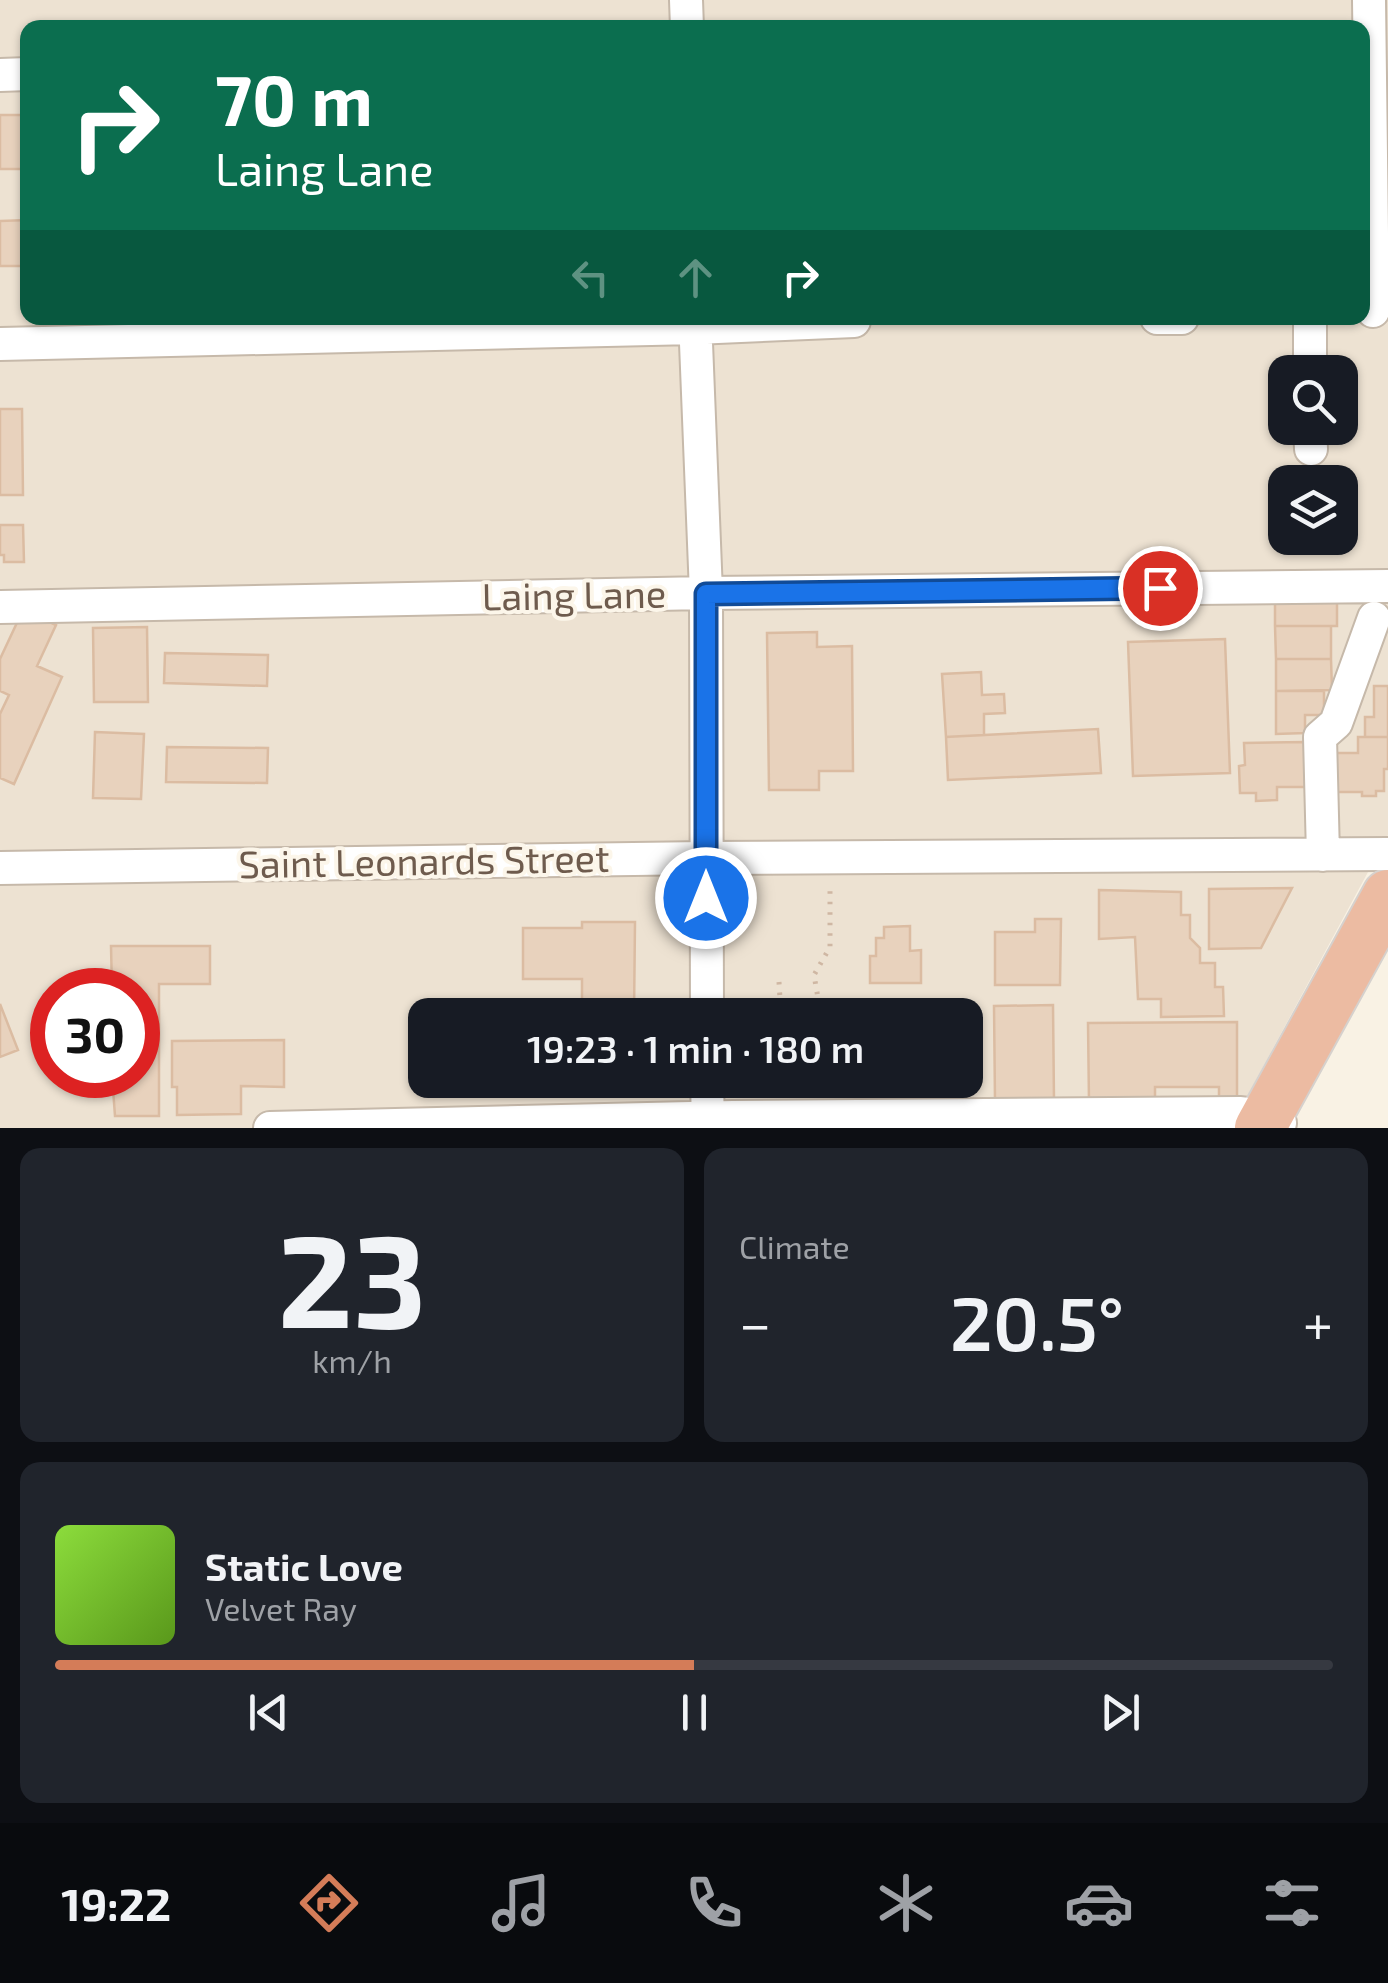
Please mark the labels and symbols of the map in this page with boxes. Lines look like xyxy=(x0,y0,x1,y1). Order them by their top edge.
pin xyxy=(1118,546,1203,631)
street label: Laing Lane xyxy=(481,569,667,619)
street label: Saint Leonards Street xyxy=(238,834,610,886)
position arrow xyxy=(654,846,758,950)
speed limit sign: 30 xyxy=(30,968,160,1098)

